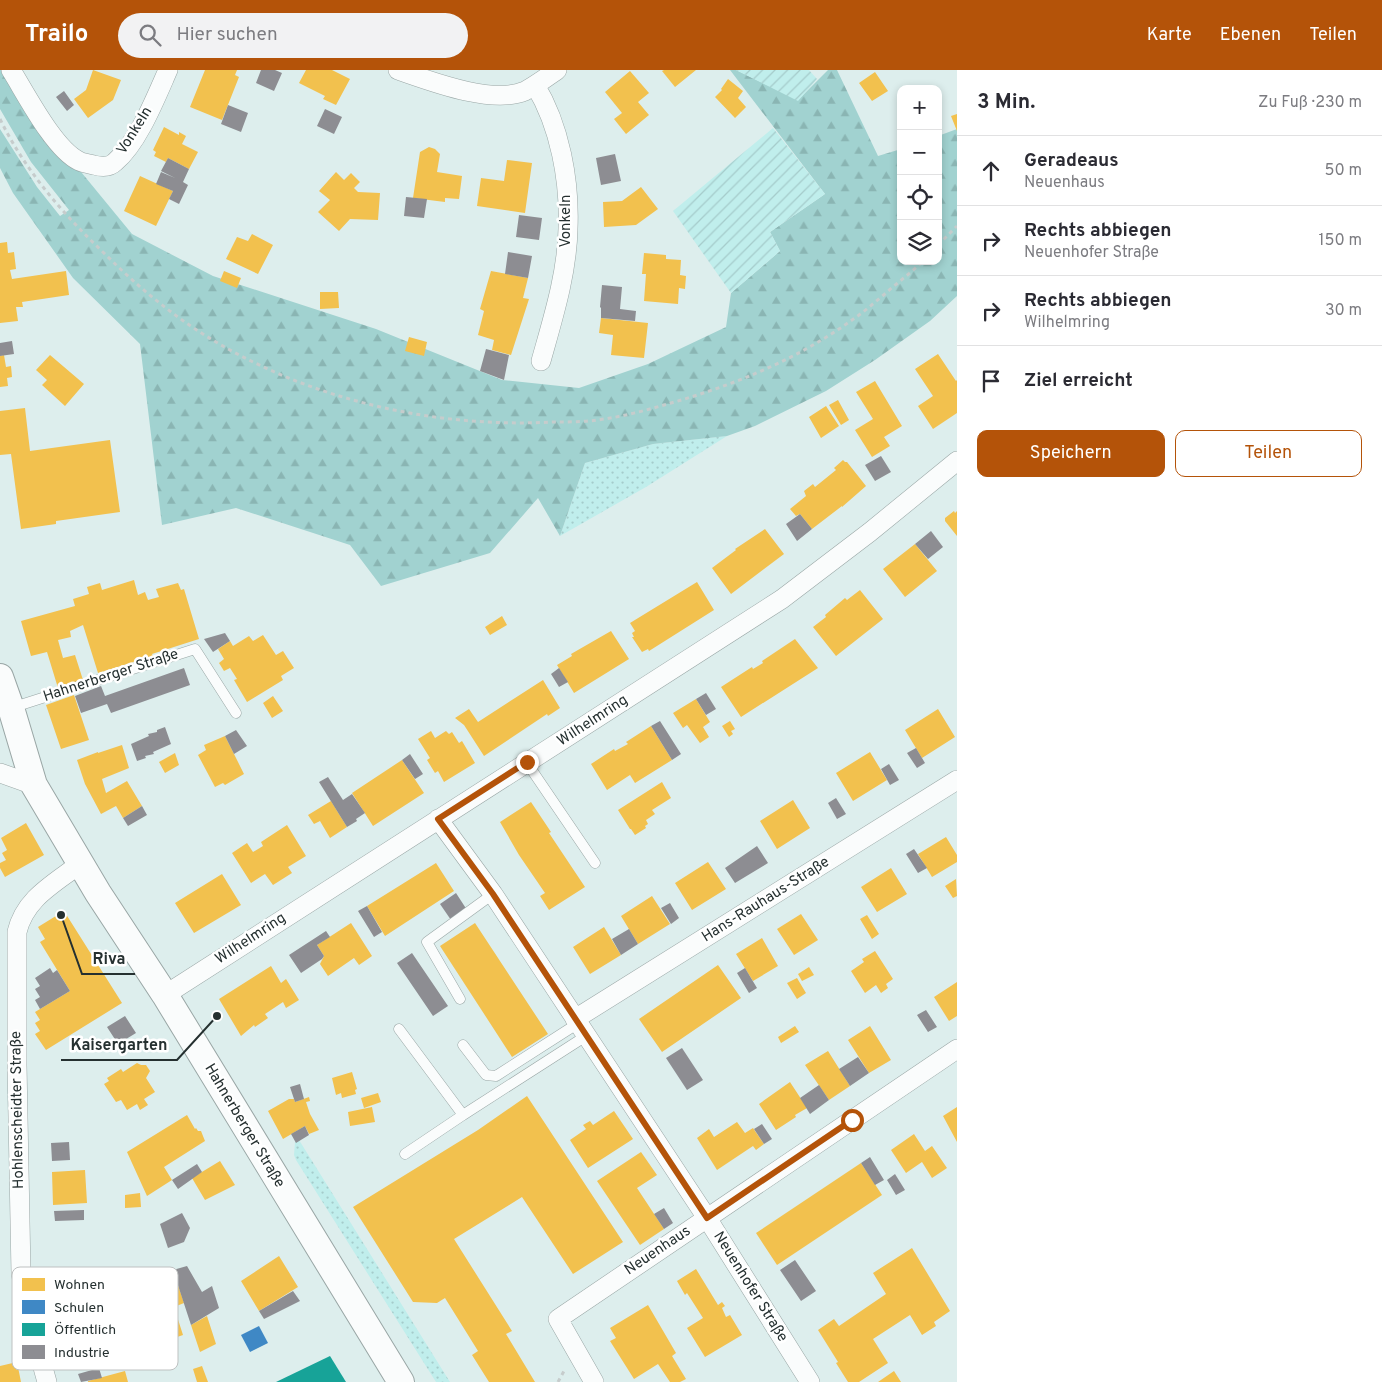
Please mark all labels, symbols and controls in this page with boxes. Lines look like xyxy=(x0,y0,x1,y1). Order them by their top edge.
search box xyxy=(118,13,468,58)
text: Trailo xyxy=(25,20,88,50)
icon: search xyxy=(136,21,164,49)
text: Hier suchen xyxy=(176,23,278,47)
text: Karte xyxy=(1147,24,1192,47)
text: Ebenen xyxy=(1220,24,1281,47)
text: Teilen xyxy=(1309,24,1357,47)
map controls xyxy=(897,85,942,265)
button: + xyxy=(897,85,942,130)
text: 3 Min. xyxy=(977,89,1035,116)
text: Zu Fuß · 230 m xyxy=(1258,93,1362,113)
street label: Vonkeln xyxy=(113,103,157,159)
button: − xyxy=(897,130,942,175)
text: Geradeaus xyxy=(1024,149,1119,173)
icon: ahead xyxy=(977,157,1005,185)
text: 50 m xyxy=(1325,161,1362,181)
text: Neuenhaus xyxy=(1024,173,1105,193)
button: locate xyxy=(897,175,942,220)
street label: Vonkeln xyxy=(557,194,576,248)
text: Rechts abbiegen xyxy=(1024,219,1172,243)
button: layers xyxy=(897,220,942,265)
icon: right xyxy=(977,227,1005,255)
text: 150 m xyxy=(1319,231,1362,251)
text: Neuenhofer Straße xyxy=(1024,243,1159,263)
text: Rechts abbiegen xyxy=(1024,289,1172,313)
icon: right xyxy=(977,297,1005,325)
text: 30 m xyxy=(1325,301,1362,321)
text: Wilhelmring xyxy=(1024,313,1110,333)
icon: arrive xyxy=(977,367,1005,395)
text: Ziel erreicht xyxy=(1024,369,1133,393)
button: Speichern xyxy=(977,430,1165,477)
button: Teilen xyxy=(1175,430,1362,477)
street label: Hahnerberger Straße xyxy=(41,645,181,707)
street label: Wilhelmring xyxy=(554,691,632,751)
route end xyxy=(516,751,539,774)
street label: Hans-Rauhaus-Straße xyxy=(699,853,833,947)
street label: Wilhelmring xyxy=(212,909,290,969)
callout: Riva xyxy=(82,943,135,974)
text: Riva xyxy=(92,950,126,970)
callout: Kaisergarten xyxy=(61,1029,177,1060)
street label: Hohlenscheidter Straße xyxy=(7,1031,29,1189)
text: Kaisergarten xyxy=(71,1036,167,1056)
street label: Hahnerberger Straße xyxy=(199,1061,289,1191)
route start xyxy=(841,1109,864,1132)
street label: Neuenhaus xyxy=(621,1222,695,1280)
street label: Neuenhofer Straße xyxy=(708,1228,792,1346)
legend xyxy=(12,1267,178,1370)
text: Wohnen xyxy=(54,1277,105,1294)
text: Schulen xyxy=(54,1300,104,1317)
text: Öffentlich xyxy=(54,1321,116,1339)
text: Industrie xyxy=(54,1345,109,1362)

